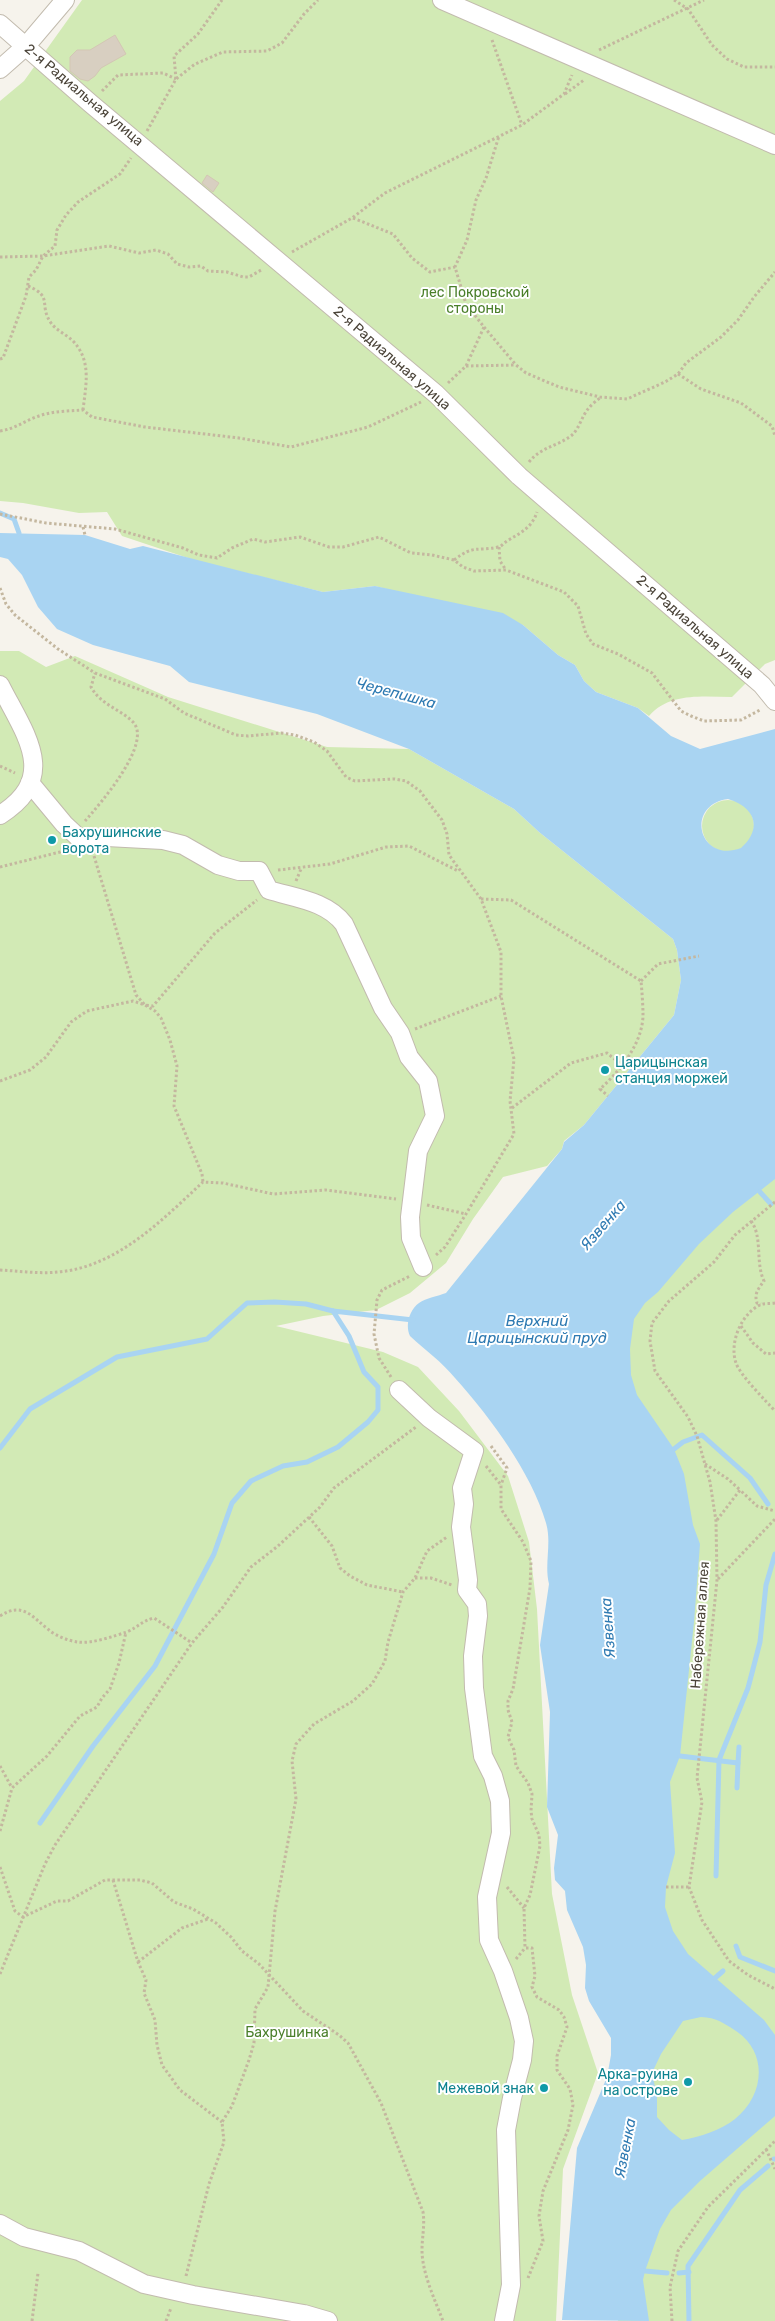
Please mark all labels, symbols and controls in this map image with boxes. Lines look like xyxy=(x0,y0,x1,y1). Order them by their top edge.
street label: 2-я Радиальная улица xyxy=(21,40,147,150)
park label: лес Покровской стороны xyxy=(421,284,529,317)
street label: 2-я Радиальная улица xyxy=(330,302,454,414)
street label: 2-я Радиальная улица xyxy=(633,571,757,683)
water label: Черепишка xyxy=(354,674,438,712)
place label: Бахрушинские ворота xyxy=(62,824,162,857)
marker: Бахрушинские ворота xyxy=(46,834,58,846)
place label: Царицынская станция моржей xyxy=(615,1054,728,1087)
marker: Царицынская станция моржей xyxy=(599,1064,611,1076)
water label: Язвенка xyxy=(576,1196,630,1254)
water label: Верхний Царицынский пруд xyxy=(467,1312,607,1347)
street label: Набережная аллея xyxy=(687,1561,713,1689)
water label: Язвенка xyxy=(597,1597,619,1659)
park label: Бахрушинка xyxy=(245,2024,329,2041)
place label: Арка-руина на острове xyxy=(598,2066,678,2099)
marker: Арка-руина на острове xyxy=(682,2076,694,2088)
place label: Межевой знак xyxy=(437,2080,534,2097)
marker: Межевой знак xyxy=(538,2082,550,2094)
water label: Язвенка xyxy=(610,2116,640,2179)

